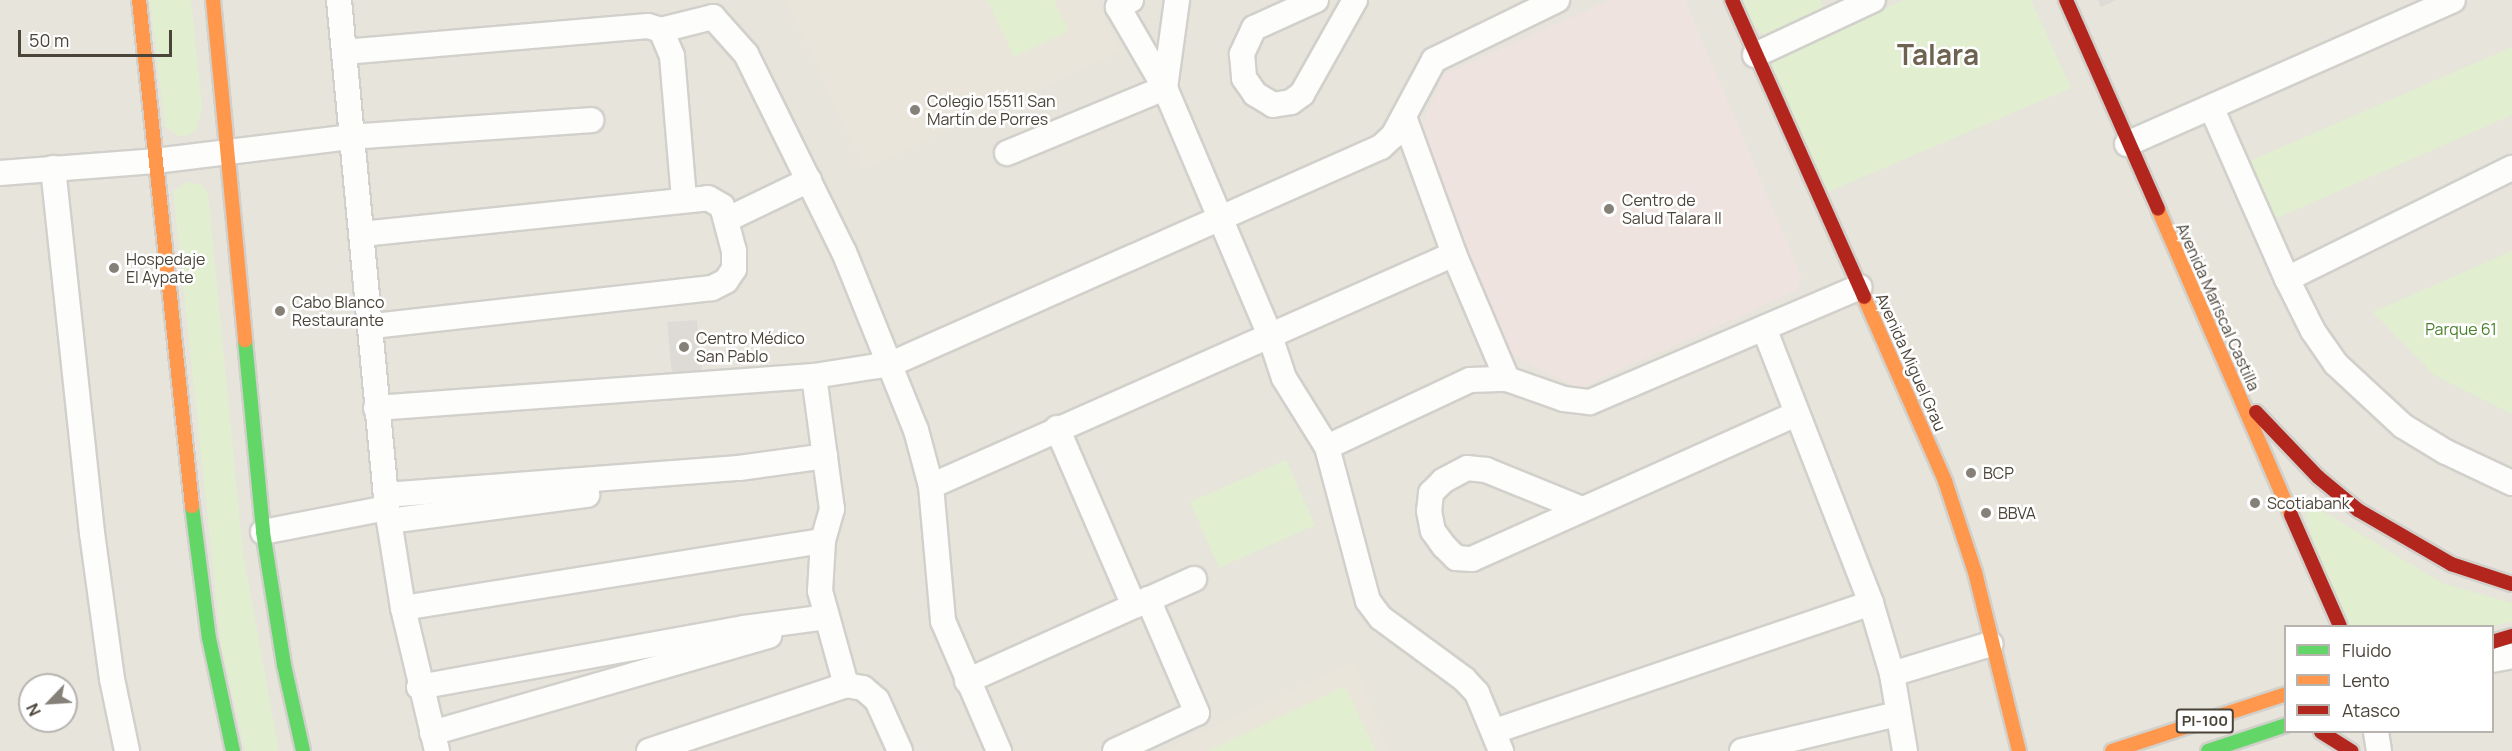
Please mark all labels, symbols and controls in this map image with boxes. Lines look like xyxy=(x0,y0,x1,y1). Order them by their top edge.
scale bar xyxy=(21,18,176,56)
text: 50 m xyxy=(29,28,69,52)
district label: Talara xyxy=(1897,37,1979,71)
place label: Colegio 15511 San Martín de Porres xyxy=(927,91,1056,129)
marker: Colegio 15511 San Martín de Porres xyxy=(908,103,922,117)
place label: Centro de Salud Talara II xyxy=(1622,190,1722,228)
marker: Centro de Salud Talara II xyxy=(1600,200,1618,218)
street label: Avenida Mariscal Castilla xyxy=(2172,220,2264,394)
place label: Hospedaje El Aypate xyxy=(126,249,205,287)
marker: Hospedaje El Aypate xyxy=(107,261,121,275)
street label: Avenida Miguel Grau xyxy=(1872,290,1950,434)
place label: Cabo Blanco Restaurante xyxy=(292,292,384,330)
marker: Cabo Blanco Restaurante xyxy=(273,304,287,318)
park label: Parque 61 xyxy=(2425,319,2497,339)
place label: Centro Médico San Pablo xyxy=(696,328,805,366)
marker: Centro Médico San Pablo xyxy=(677,340,691,354)
place label: BCP xyxy=(1983,463,2014,483)
marker: BCP xyxy=(1964,466,1978,480)
place label: Scotiabank xyxy=(2267,493,2350,513)
marker: Scotiabank xyxy=(2248,496,2262,510)
place label: BBVA xyxy=(1998,503,2036,523)
marker: BBVA xyxy=(1979,506,1993,520)
legend xyxy=(2284,625,2494,733)
text: Fluido xyxy=(2342,638,2391,662)
text: Lento xyxy=(2342,668,2390,692)
north arrow xyxy=(18,673,78,733)
text: Atasco xyxy=(2342,698,2400,722)
text: N xyxy=(21,700,46,720)
road number: PI-100 xyxy=(2175,709,2235,733)

